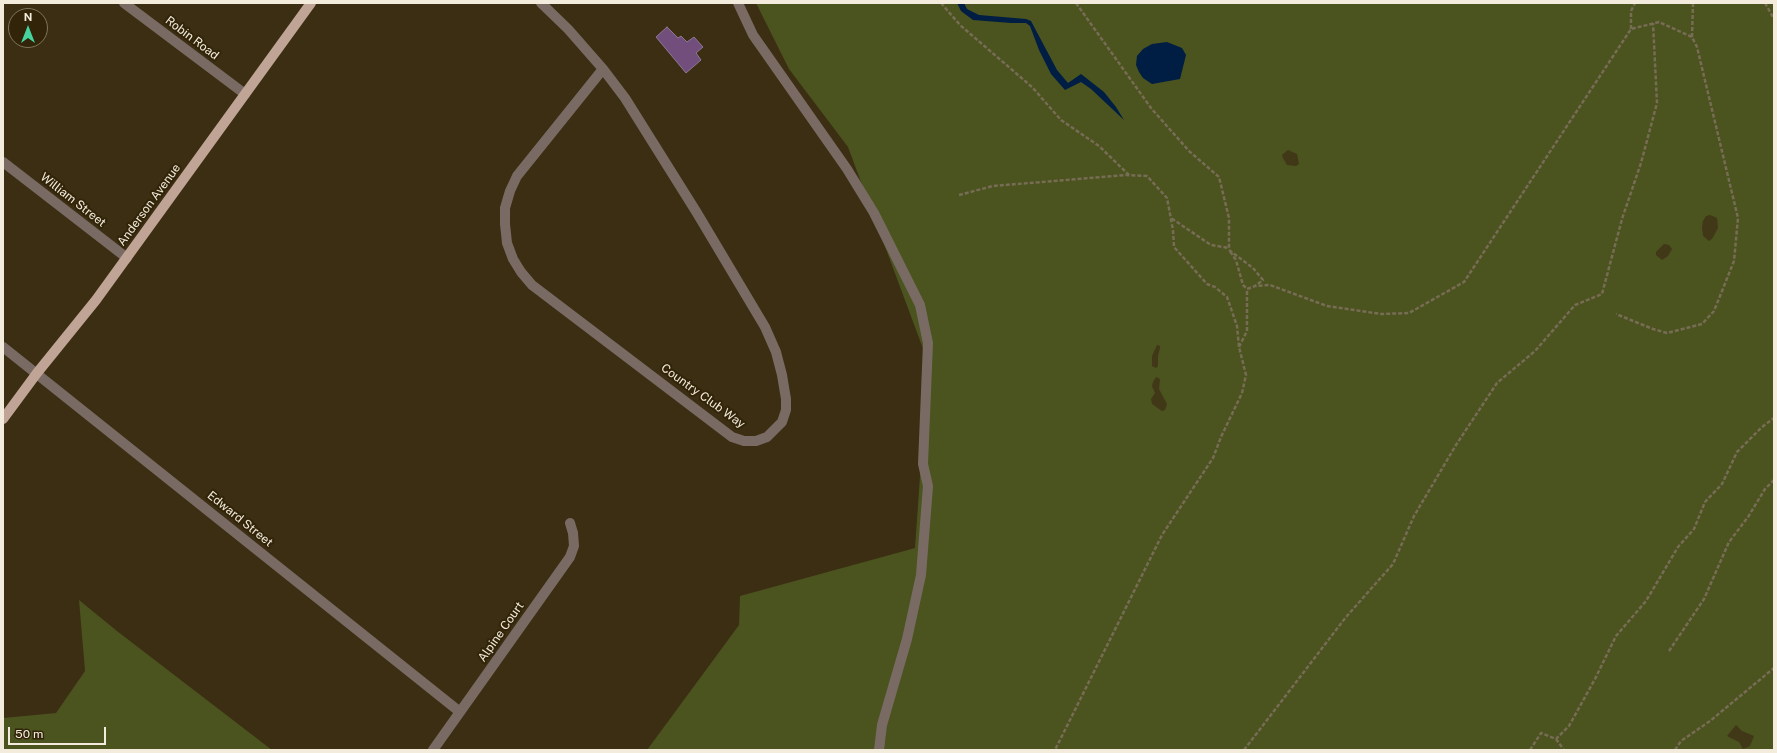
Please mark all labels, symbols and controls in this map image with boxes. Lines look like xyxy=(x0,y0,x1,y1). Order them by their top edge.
north arrow xyxy=(8,8,48,48)
text: N xyxy=(24,11,32,23)
street label: Robin Road xyxy=(162,13,222,63)
street label: Anderson Avenue xyxy=(114,161,184,249)
street label: William Street xyxy=(37,170,109,230)
street label: Country Club Way xyxy=(658,361,748,431)
street label: Edward Street xyxy=(204,488,276,550)
street label: Alpine Court xyxy=(475,599,527,665)
scale bar xyxy=(10,719,108,745)
text: 50 m xyxy=(15,727,43,741)

